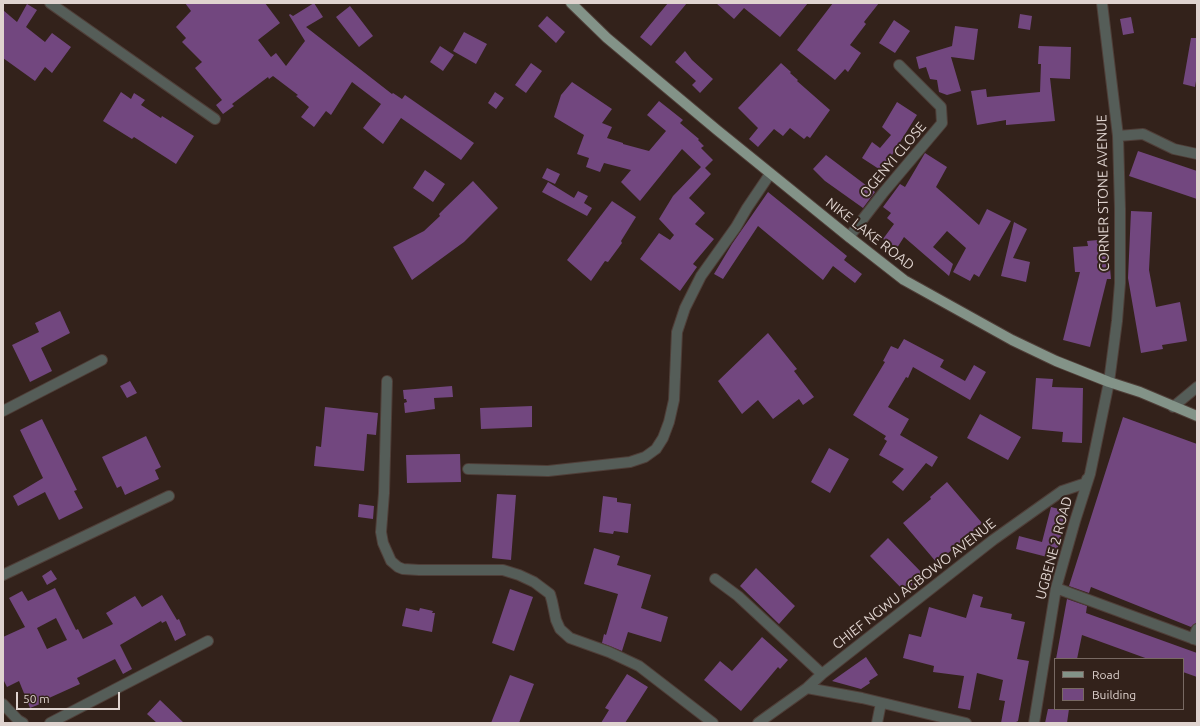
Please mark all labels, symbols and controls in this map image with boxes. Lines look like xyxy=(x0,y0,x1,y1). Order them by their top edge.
street label: CORNER STONE AVENUE xyxy=(1093,114,1113,272)
street label: OGENYI CLOSE xyxy=(856,119,930,201)
street label: NIKE LAKE ROAD xyxy=(822,194,918,274)
street label: UGBENE 2 ROAD xyxy=(1032,495,1076,601)
street label: CHIEF NGWU AGBOWO AVENUE xyxy=(829,515,999,653)
legend xyxy=(1054,658,1184,710)
text: Road xyxy=(1092,668,1120,681)
scale bar xyxy=(18,684,122,710)
text: Building xyxy=(1092,688,1136,701)
text: 50 m xyxy=(23,692,50,705)

